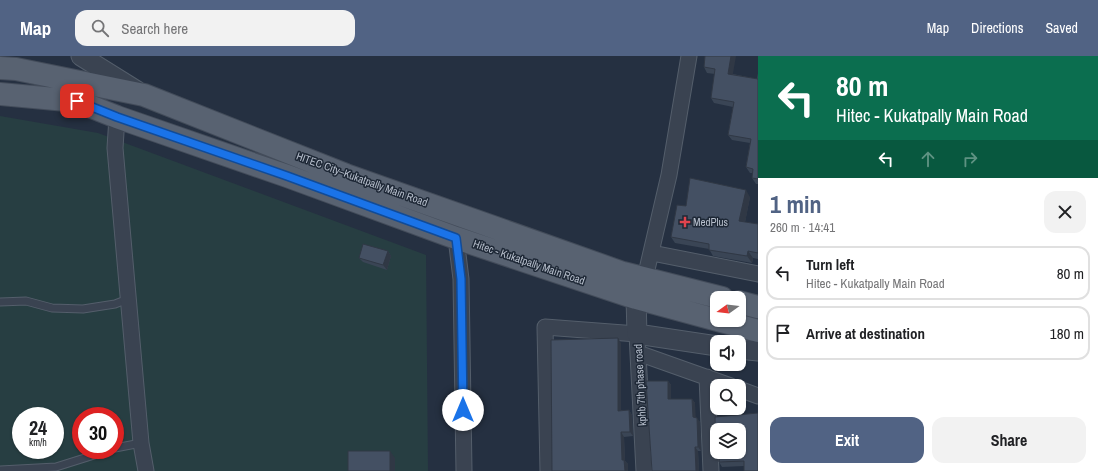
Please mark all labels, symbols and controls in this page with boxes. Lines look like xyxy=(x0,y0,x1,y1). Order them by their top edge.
search box xyxy=(75,10,355,46)
text: Map xyxy=(20,15,51,41)
icon: search xyxy=(89,17,111,39)
text: Search here xyxy=(121,18,188,39)
text: Map xyxy=(927,19,949,37)
text: Directions xyxy=(971,19,1023,37)
text: Saved xyxy=(1045,19,1078,37)
text: 80 m xyxy=(836,67,888,105)
icon: left xyxy=(770,72,822,124)
pin xyxy=(60,84,94,118)
icon: arrive xyxy=(66,90,88,112)
text: Hitec - Kukatpally Main Road xyxy=(836,103,1028,128)
icon: left xyxy=(875,148,897,170)
icon: ahead xyxy=(917,148,939,170)
icon: right xyxy=(959,148,981,170)
street label: HITEC City–Kukatpally Main Road xyxy=(294,149,430,209)
text: 1 min xyxy=(770,188,821,220)
button: close xyxy=(1044,191,1086,233)
place label: MedPlus xyxy=(693,215,729,229)
marker: MedPlus xyxy=(680,217,690,227)
text: 260 m · 14:41 xyxy=(770,219,835,236)
street label: Hitec - Kukatpally Main Road xyxy=(471,236,587,288)
text: Turn left xyxy=(806,254,854,275)
icon: left xyxy=(772,262,794,284)
text: 80 m xyxy=(1057,263,1084,284)
text: Hitec - Kukatpally Main Road xyxy=(806,275,945,292)
north arrow xyxy=(710,291,746,327)
map controls xyxy=(710,291,746,459)
icon: arrive xyxy=(772,322,794,344)
text: Arrive at destination xyxy=(806,323,925,344)
text: 180 m xyxy=(1050,323,1084,344)
button: sound xyxy=(710,335,746,371)
street label: kphb 7th phase road xyxy=(631,344,649,426)
button: search xyxy=(710,379,746,415)
position arrow xyxy=(442,389,484,431)
speed limit sign: 30 xyxy=(72,407,124,459)
text: 24 xyxy=(29,414,47,441)
button: Exit xyxy=(770,417,924,463)
button: Share xyxy=(932,417,1086,463)
button: layers xyxy=(710,423,746,459)
text: km/h xyxy=(29,436,47,449)

